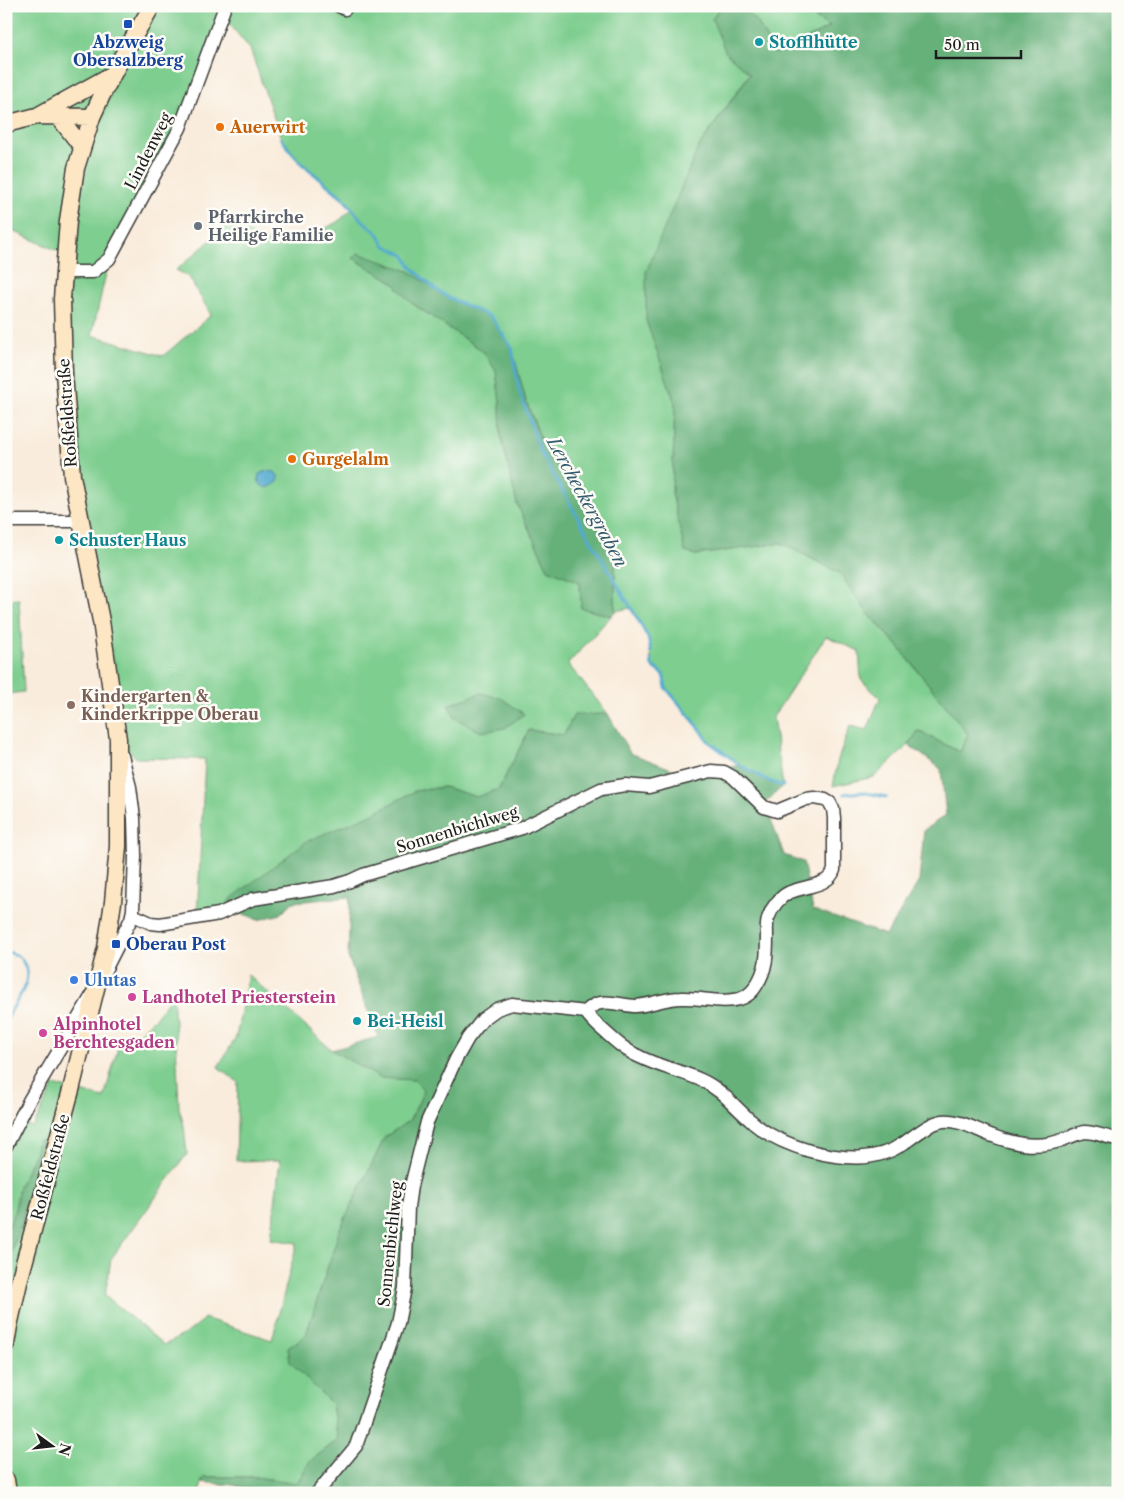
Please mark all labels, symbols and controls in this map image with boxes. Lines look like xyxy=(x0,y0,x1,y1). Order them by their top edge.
marker: Abzweig Obersalzberg xyxy=(122,18,134,30)
scale bar xyxy=(936,28,1022,60)
place label: Abzweig Obersalzberg xyxy=(73,32,184,70)
place label: Stofflhütte xyxy=(769,32,858,52)
text: 50 m xyxy=(944,35,980,54)
marker: Stofflhütte xyxy=(753,36,765,48)
street label: Lindenweg xyxy=(120,109,176,193)
place label: Auerwirt xyxy=(229,117,306,137)
marker: Auerwirt xyxy=(214,121,226,133)
place label: Pfarrkirche Heilige Familie xyxy=(208,207,334,245)
marker: Pfarrkirche Heilige Familie xyxy=(192,220,204,232)
street label: Roßfeldstraße xyxy=(53,358,81,468)
water label: Lercheckergraben xyxy=(541,431,632,571)
place label: Gurgelalm xyxy=(302,449,389,469)
marker: Gurgelalm xyxy=(286,453,298,465)
place label: Schuster Haus xyxy=(69,530,186,550)
marker: Schuster Haus xyxy=(53,534,65,546)
place label: Kindergarten & Kinderkrippe Oberau xyxy=(81,686,259,724)
marker: Kindergarten & Kinderkrippe Oberau xyxy=(65,699,77,711)
street label: Sonnenbichlweg xyxy=(394,801,521,857)
place label: Oberau Post xyxy=(126,934,226,954)
marker: Oberau Post xyxy=(110,938,122,950)
place label: Ulutas xyxy=(84,970,136,990)
marker: Ulutas xyxy=(68,974,80,986)
place label: Landhotel Priesterstein xyxy=(142,987,336,1007)
marker: Landhotel Priesterstein xyxy=(126,991,138,1003)
place label: Bei-Heisl xyxy=(367,1011,444,1031)
place label: Alpinhotel Berchtesgaden xyxy=(52,1014,175,1052)
marker: Bei-Heisl xyxy=(351,1015,363,1027)
marker: Alpinhotel Berchtesgaden xyxy=(37,1027,49,1039)
street label: Roßfeldstraße xyxy=(26,1112,74,1222)
street label: Sonnenbichlweg xyxy=(373,1180,407,1308)
north arrow xyxy=(28,1422,78,1472)
text: N xyxy=(54,1441,75,1458)

